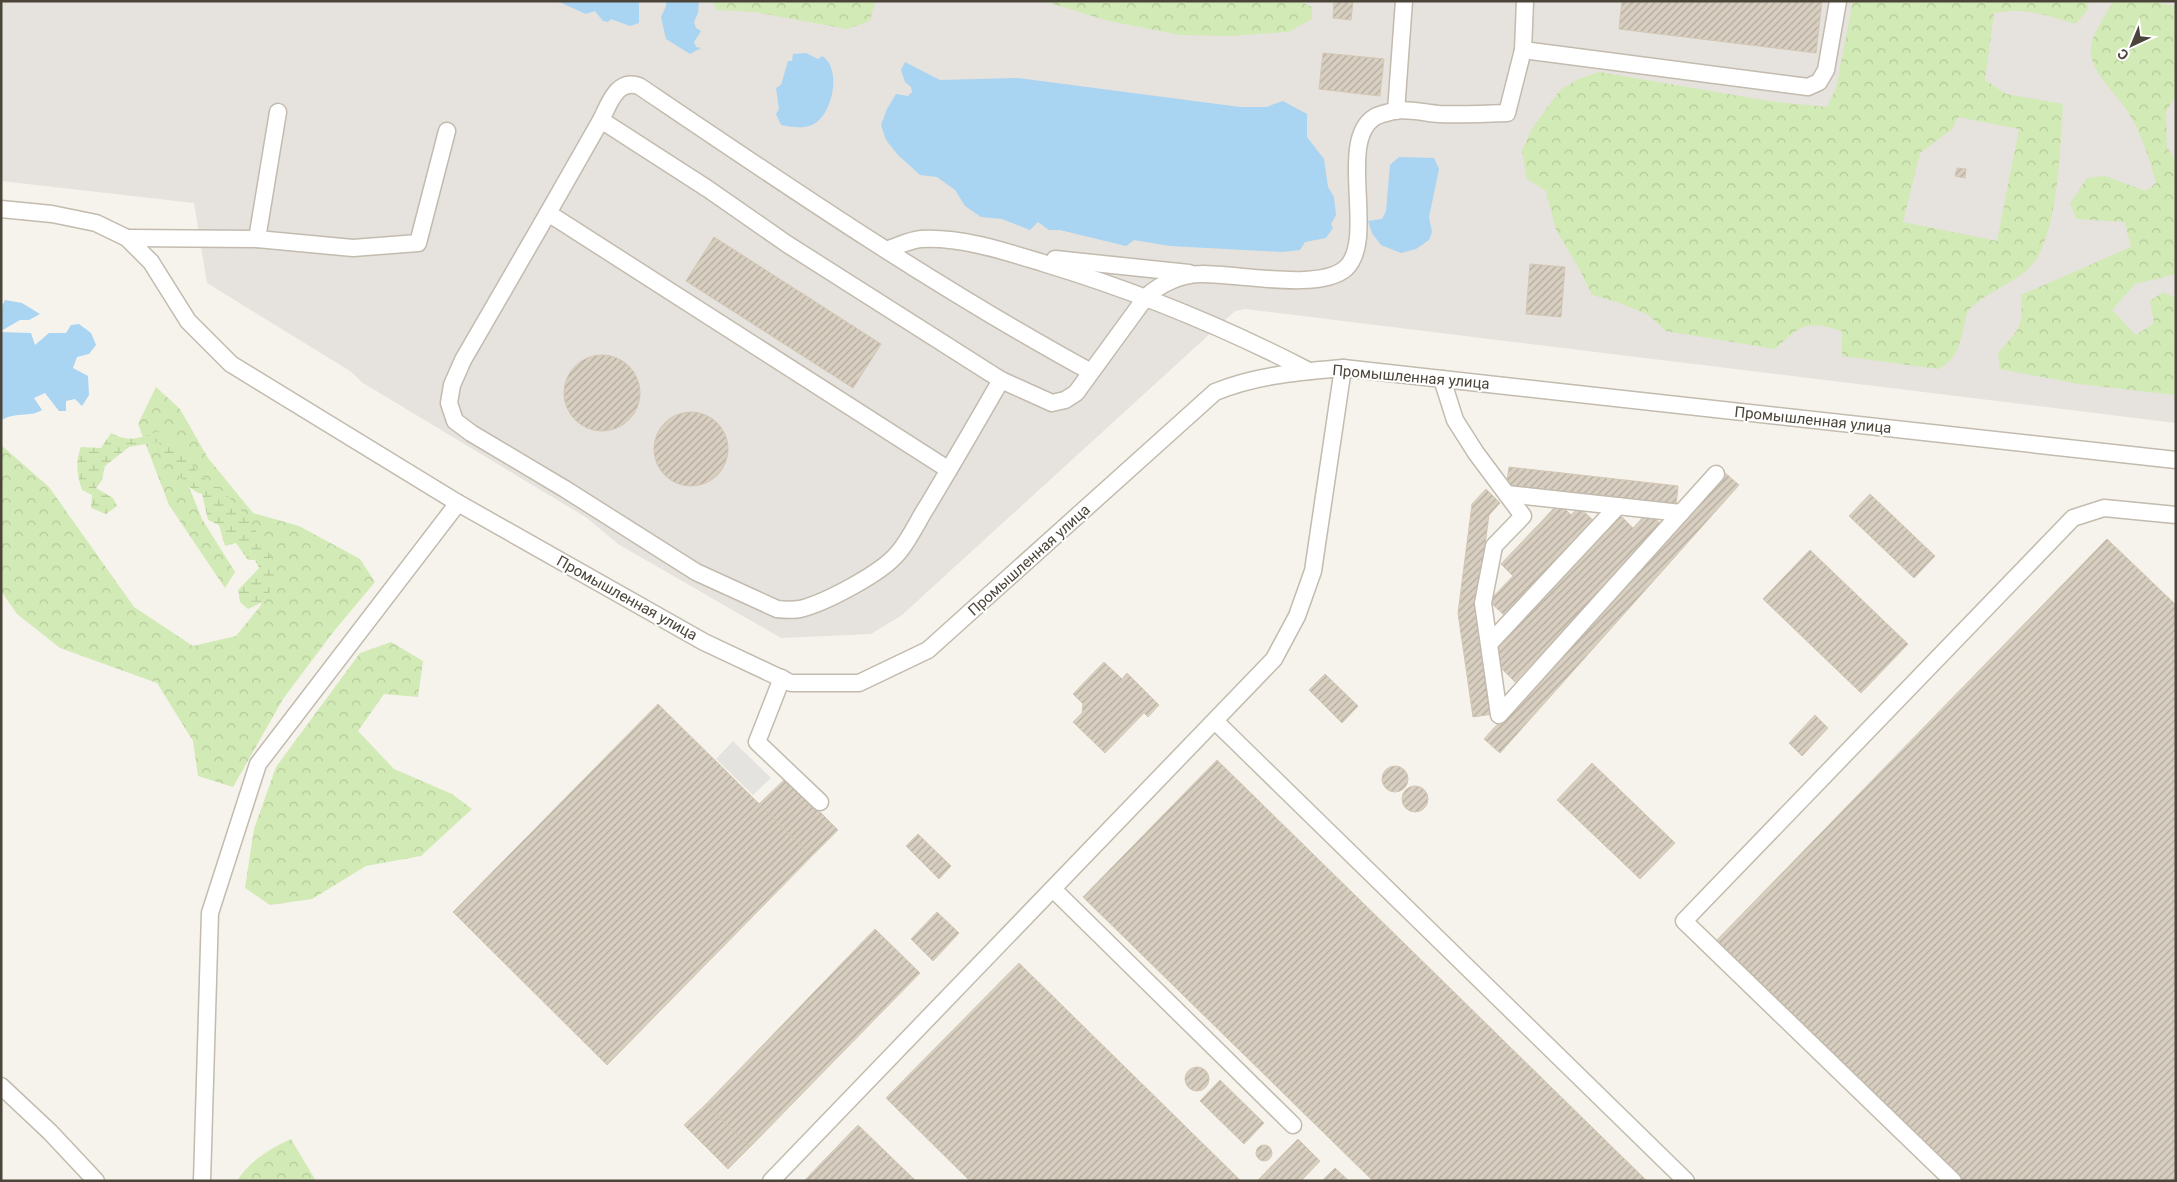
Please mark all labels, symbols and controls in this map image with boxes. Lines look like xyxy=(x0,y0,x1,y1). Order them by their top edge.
north arrow xyxy=(2107,20,2157,70)
text: С xyxy=(2114,45,2132,63)
street label: Промышленная улица xyxy=(1332,361,1490,393)
street label: Промышленная улица xyxy=(1734,403,1892,437)
street label: Промышленная улица xyxy=(964,501,1094,619)
street label: Промышленная улица xyxy=(554,552,700,644)

